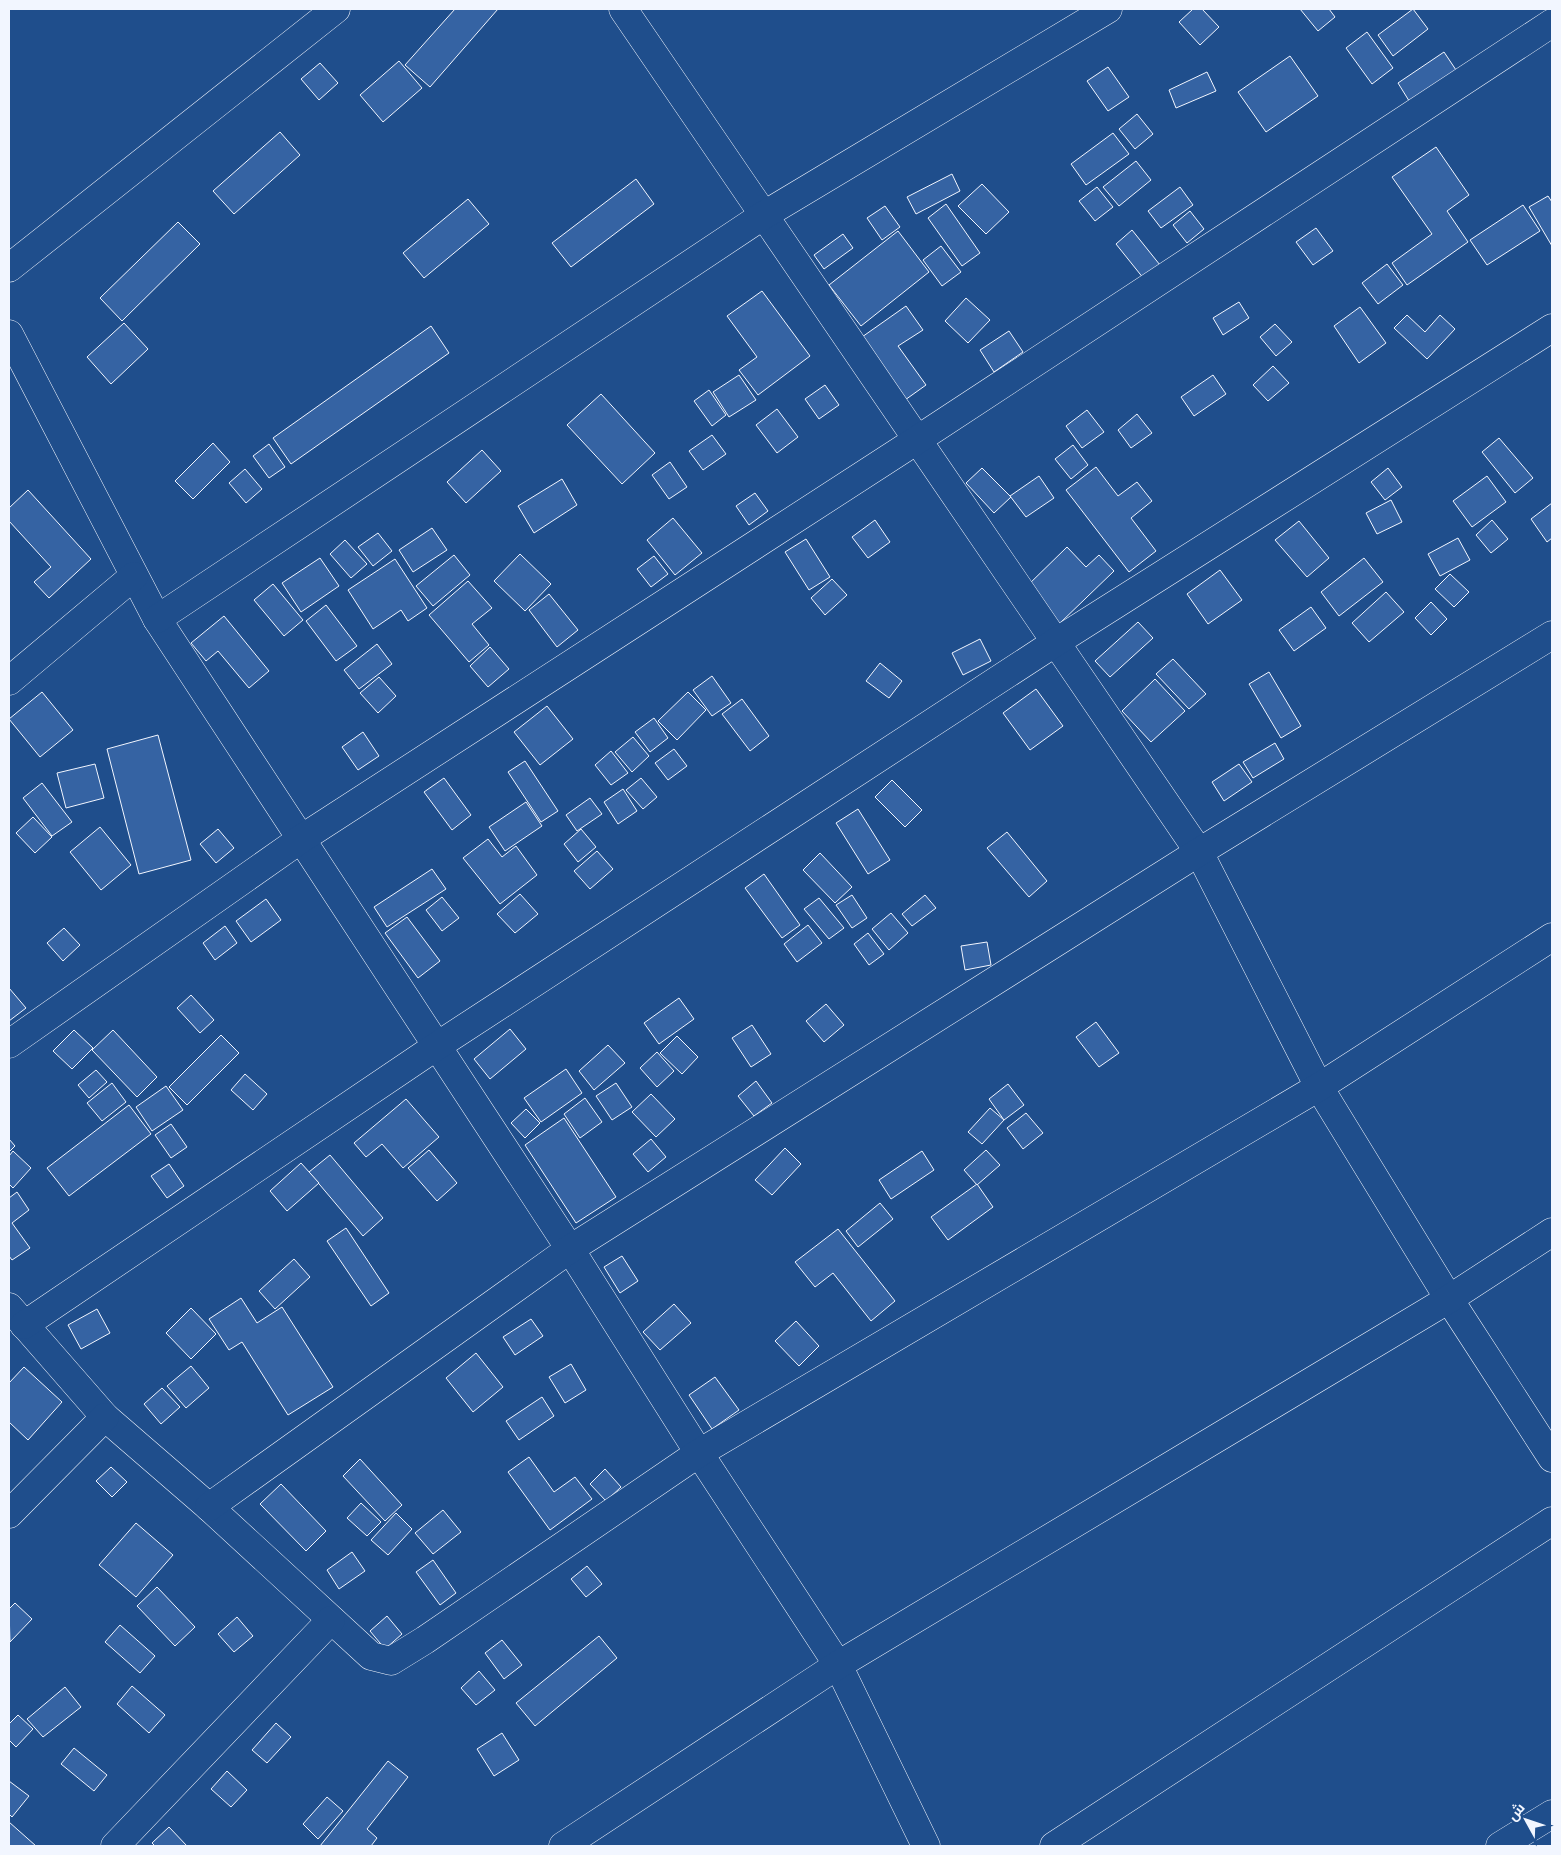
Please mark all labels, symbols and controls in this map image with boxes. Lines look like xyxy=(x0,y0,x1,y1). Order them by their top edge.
north arrow xyxy=(1501,1795,1551,1845)
text: ش xyxy=(1503,1799,1529,1824)

